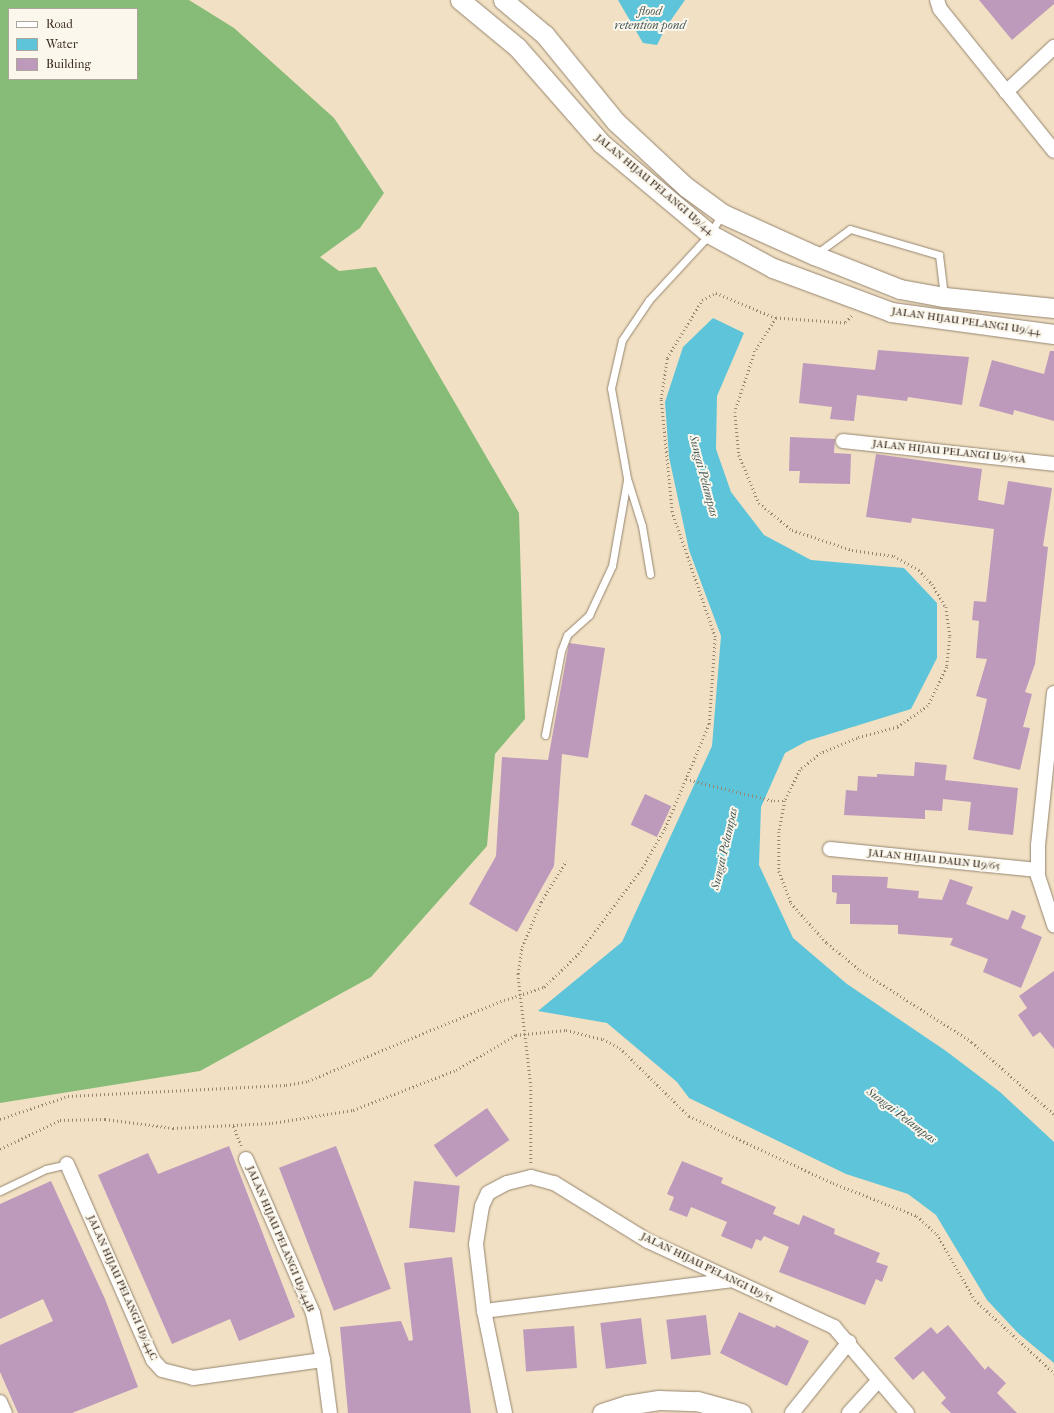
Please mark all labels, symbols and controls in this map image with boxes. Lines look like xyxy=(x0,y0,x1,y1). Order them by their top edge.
water label: flood retention pond xyxy=(614,5,686,33)
legend xyxy=(8,8,138,80)
text: Road xyxy=(46,17,73,31)
text: Water xyxy=(46,37,78,51)
text: Building xyxy=(46,57,91,71)
street label: JALAN HIJAU PELANGI U9/44 xyxy=(592,132,716,238)
street label: JALAN HIJAU PELANGI U9/44 xyxy=(891,305,1041,339)
water label: Sungai Pelampas xyxy=(685,434,721,518)
street label: JALAN HIJAU PELANGI U9/55A xyxy=(872,437,1026,467)
water label: Sungai Pelampas xyxy=(709,807,741,891)
street label: JALAN HIJAU DAUN U9/65 xyxy=(867,847,1001,873)
water label: Sungai Pelampas xyxy=(863,1085,939,1147)
street label: JALAN HIJAU PELANGI U9/44B xyxy=(243,1164,317,1314)
street label: JALAN HIJAU PELANGI U9/44C xyxy=(84,1213,160,1363)
street label: JALAN HIJAU PELANGI U9/51 xyxy=(638,1230,776,1306)

